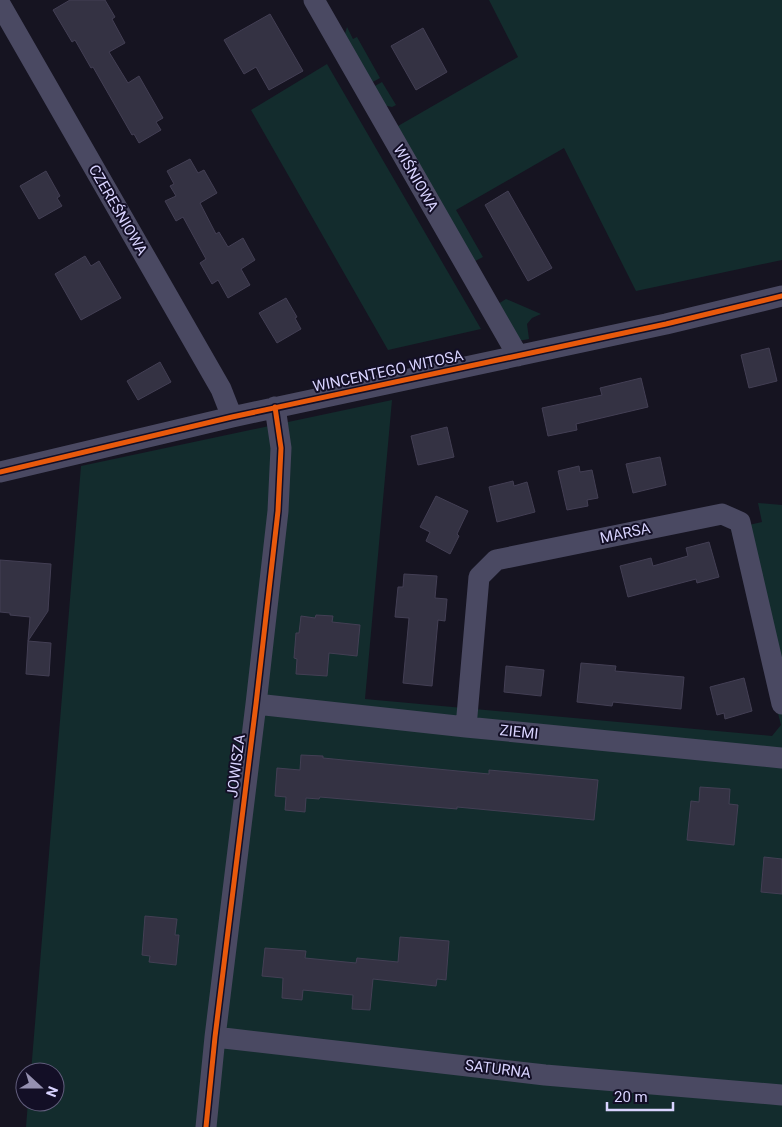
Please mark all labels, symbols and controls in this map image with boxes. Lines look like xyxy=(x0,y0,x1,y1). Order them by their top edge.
street label: WIŚNIOWA xyxy=(390,141,442,215)
street label: CZEREŚNIOWA xyxy=(85,161,151,259)
street label: WINCENTEGO WITOSA xyxy=(311,346,465,396)
street label: MARSA xyxy=(598,519,652,547)
street label: ZIEMI xyxy=(499,721,539,743)
street label: JOWISZA xyxy=(223,733,249,799)
street label: SATURNA xyxy=(464,1056,532,1082)
north arrow xyxy=(15,1062,65,1112)
scale bar xyxy=(607,1080,673,1112)
text: N xyxy=(43,1084,61,1099)
text: 20 m xyxy=(614,1088,648,1106)

